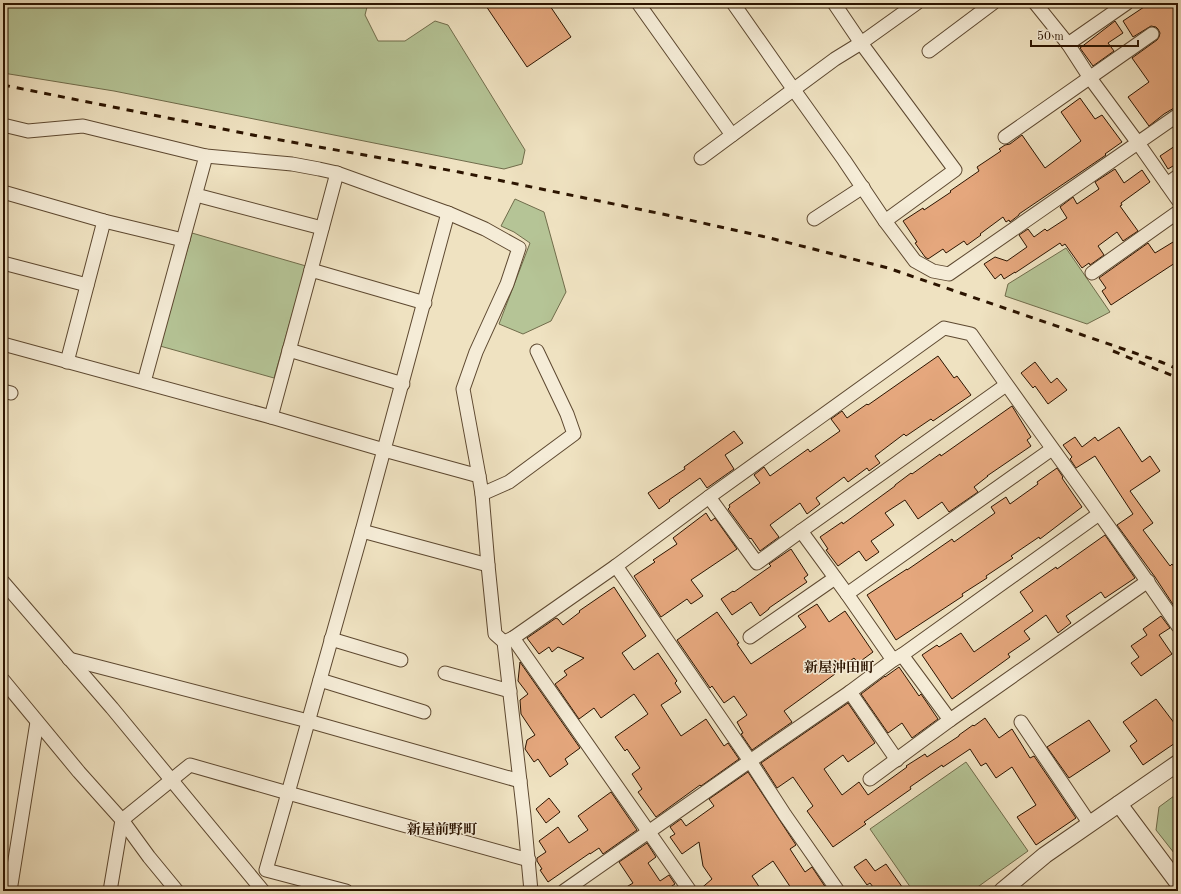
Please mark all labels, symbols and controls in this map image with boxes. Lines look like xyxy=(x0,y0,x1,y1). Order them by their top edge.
scale bar xyxy=(1031,22,1138,48)
text: 50 m xyxy=(1037,30,1064,43)
district label: 新屋沖田町 xyxy=(804,659,875,675)
district label: 新屋前野町 xyxy=(407,821,478,837)

